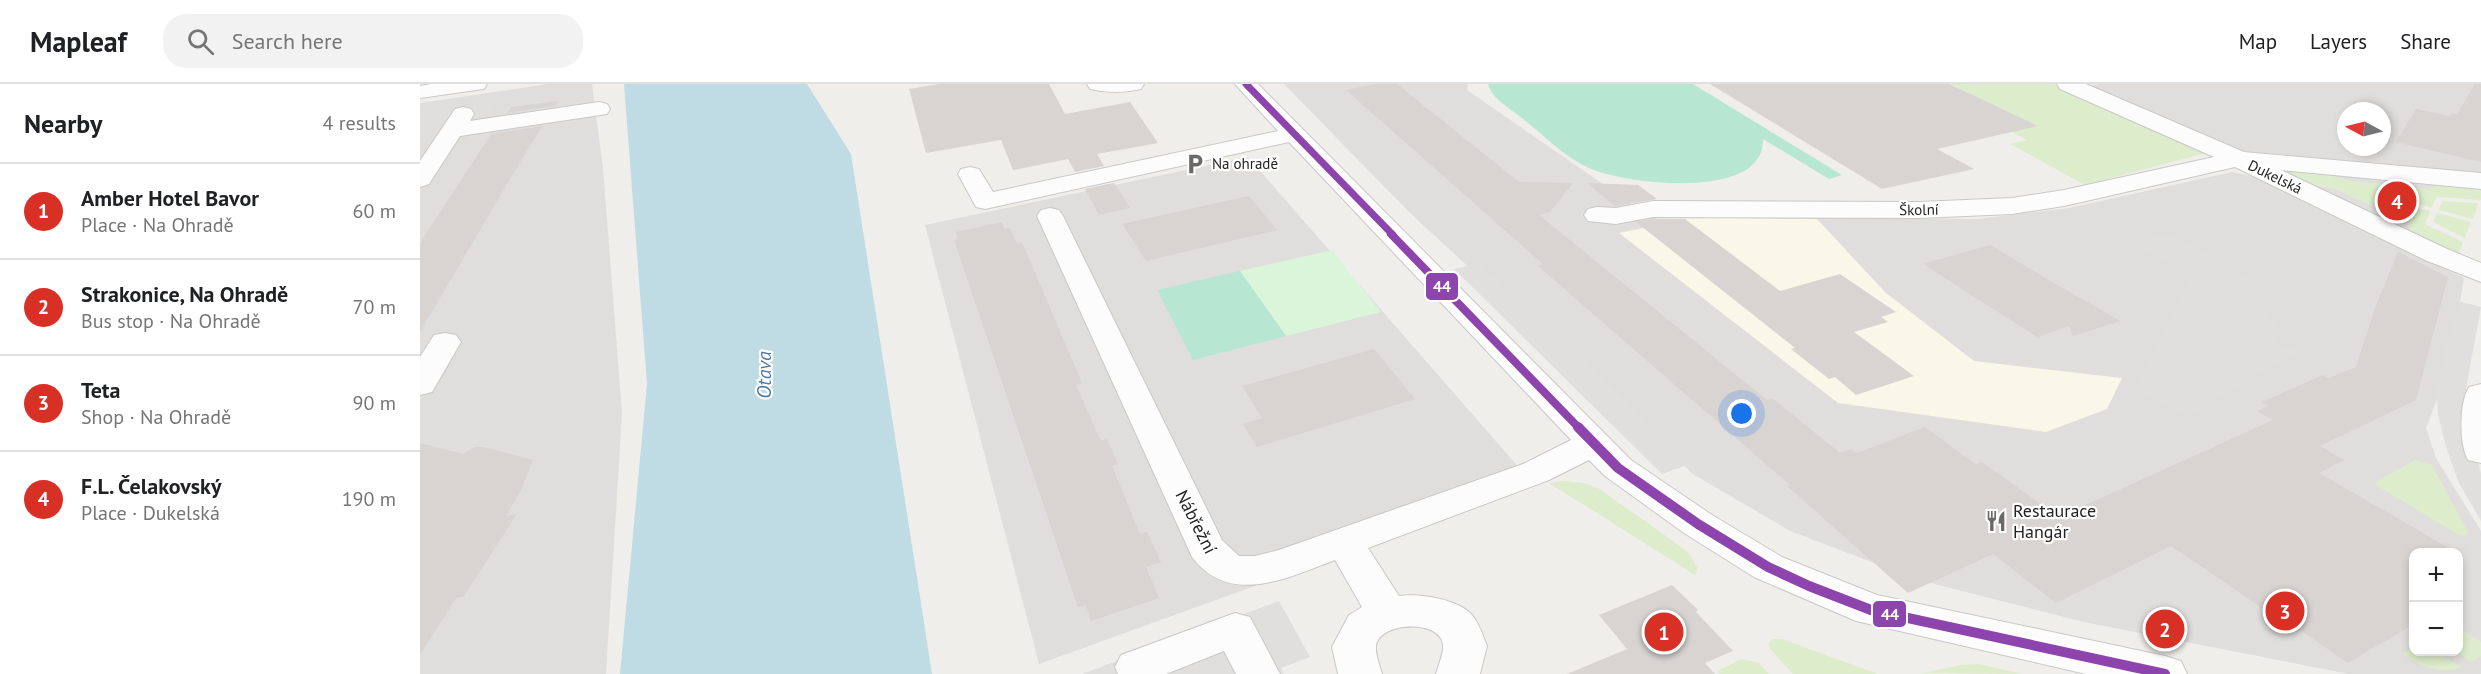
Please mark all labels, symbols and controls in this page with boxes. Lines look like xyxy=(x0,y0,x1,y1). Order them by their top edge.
search box xyxy=(163,14,583,68)
text: Mapleaf xyxy=(30,23,127,60)
icon: search xyxy=(184,25,217,58)
text: Search here xyxy=(232,27,343,55)
text: Map xyxy=(2239,28,2277,55)
text: Layers xyxy=(2310,28,2367,55)
text: Share xyxy=(2400,28,2451,55)
north arrow xyxy=(2337,102,2391,156)
text: Nearby xyxy=(24,107,102,140)
text: 4 results xyxy=(323,110,396,136)
parking icon: Na ohradě xyxy=(1183,152,1207,176)
place label: Na ohradě xyxy=(1212,154,1278,173)
street label: Dukelská xyxy=(2245,155,2305,198)
pin: 4 xyxy=(2378,178,2416,224)
text: Amber Hotel Bavor xyxy=(81,184,259,212)
text: 1 xyxy=(38,198,49,224)
text: 60 m xyxy=(353,198,396,224)
street label: Školní xyxy=(1899,200,1939,219)
text: Place · Na Ohradě xyxy=(81,212,234,238)
line badge: 44 xyxy=(1425,272,1459,301)
text: 44 xyxy=(1433,276,1451,296)
text: Strakonice, Na Ohradě xyxy=(81,280,288,308)
text: 2 xyxy=(38,294,49,320)
text: 70 m xyxy=(353,294,396,320)
text: Bus stop · Na Ohradě xyxy=(81,308,261,334)
water label: Otava xyxy=(751,351,777,399)
text: Teta xyxy=(81,376,120,404)
text: 3 xyxy=(38,390,49,416)
text: 90 m xyxy=(353,390,396,416)
your location xyxy=(1727,399,1756,428)
text: Shop · Na Ohradě xyxy=(81,404,231,430)
text: F.L. Čelakovský xyxy=(81,472,222,500)
text: 4 xyxy=(38,486,49,512)
text: 190 m xyxy=(342,486,396,512)
street label: Nábřežní xyxy=(1171,486,1222,558)
place label: Restaurace Hangár xyxy=(2013,499,2096,543)
text: Place · Dukelská xyxy=(81,500,220,526)
restaurant icon: Restaurace Hangár xyxy=(1984,509,2008,533)
map controls xyxy=(2409,548,2463,656)
button: + xyxy=(2409,548,2463,602)
pin: 3 xyxy=(2266,588,2304,634)
line badge: 44 xyxy=(1872,600,1907,628)
button: − xyxy=(2409,602,2463,656)
text: 44 xyxy=(1881,604,1899,624)
pin: 2 xyxy=(2146,606,2184,652)
pin: 1 xyxy=(1644,610,1684,654)

